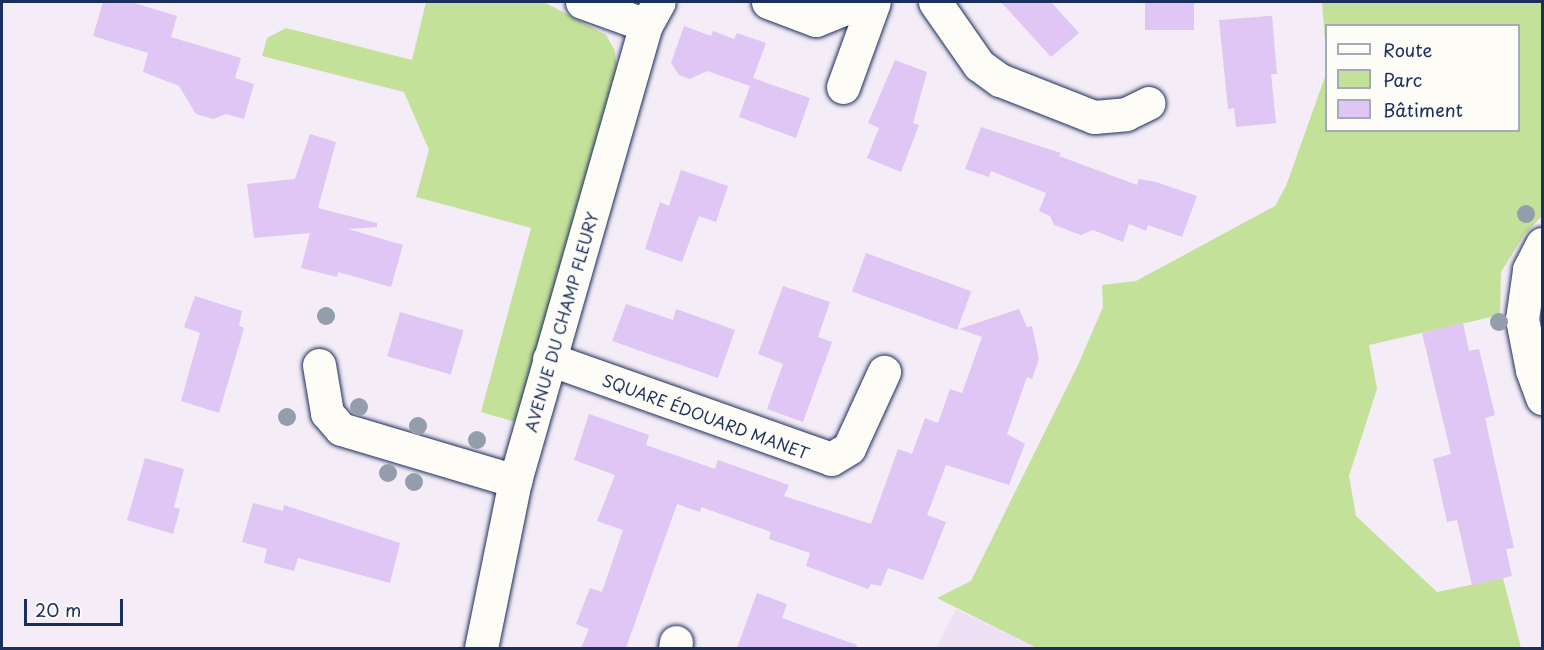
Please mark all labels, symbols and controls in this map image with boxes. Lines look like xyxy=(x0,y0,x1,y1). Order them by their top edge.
legend xyxy=(1325,24,1520,132)
text: Route xyxy=(1383,36,1432,63)
text: Parc xyxy=(1383,66,1422,93)
text: Bâtiment xyxy=(1383,96,1463,123)
street label: AVENUE DU CHAMP FLEURY xyxy=(520,209,602,435)
street label: SQUARE ÉDOUARD MANET xyxy=(598,369,814,463)
scale bar xyxy=(27,587,126,625)
text: 20 m xyxy=(35,596,81,623)

